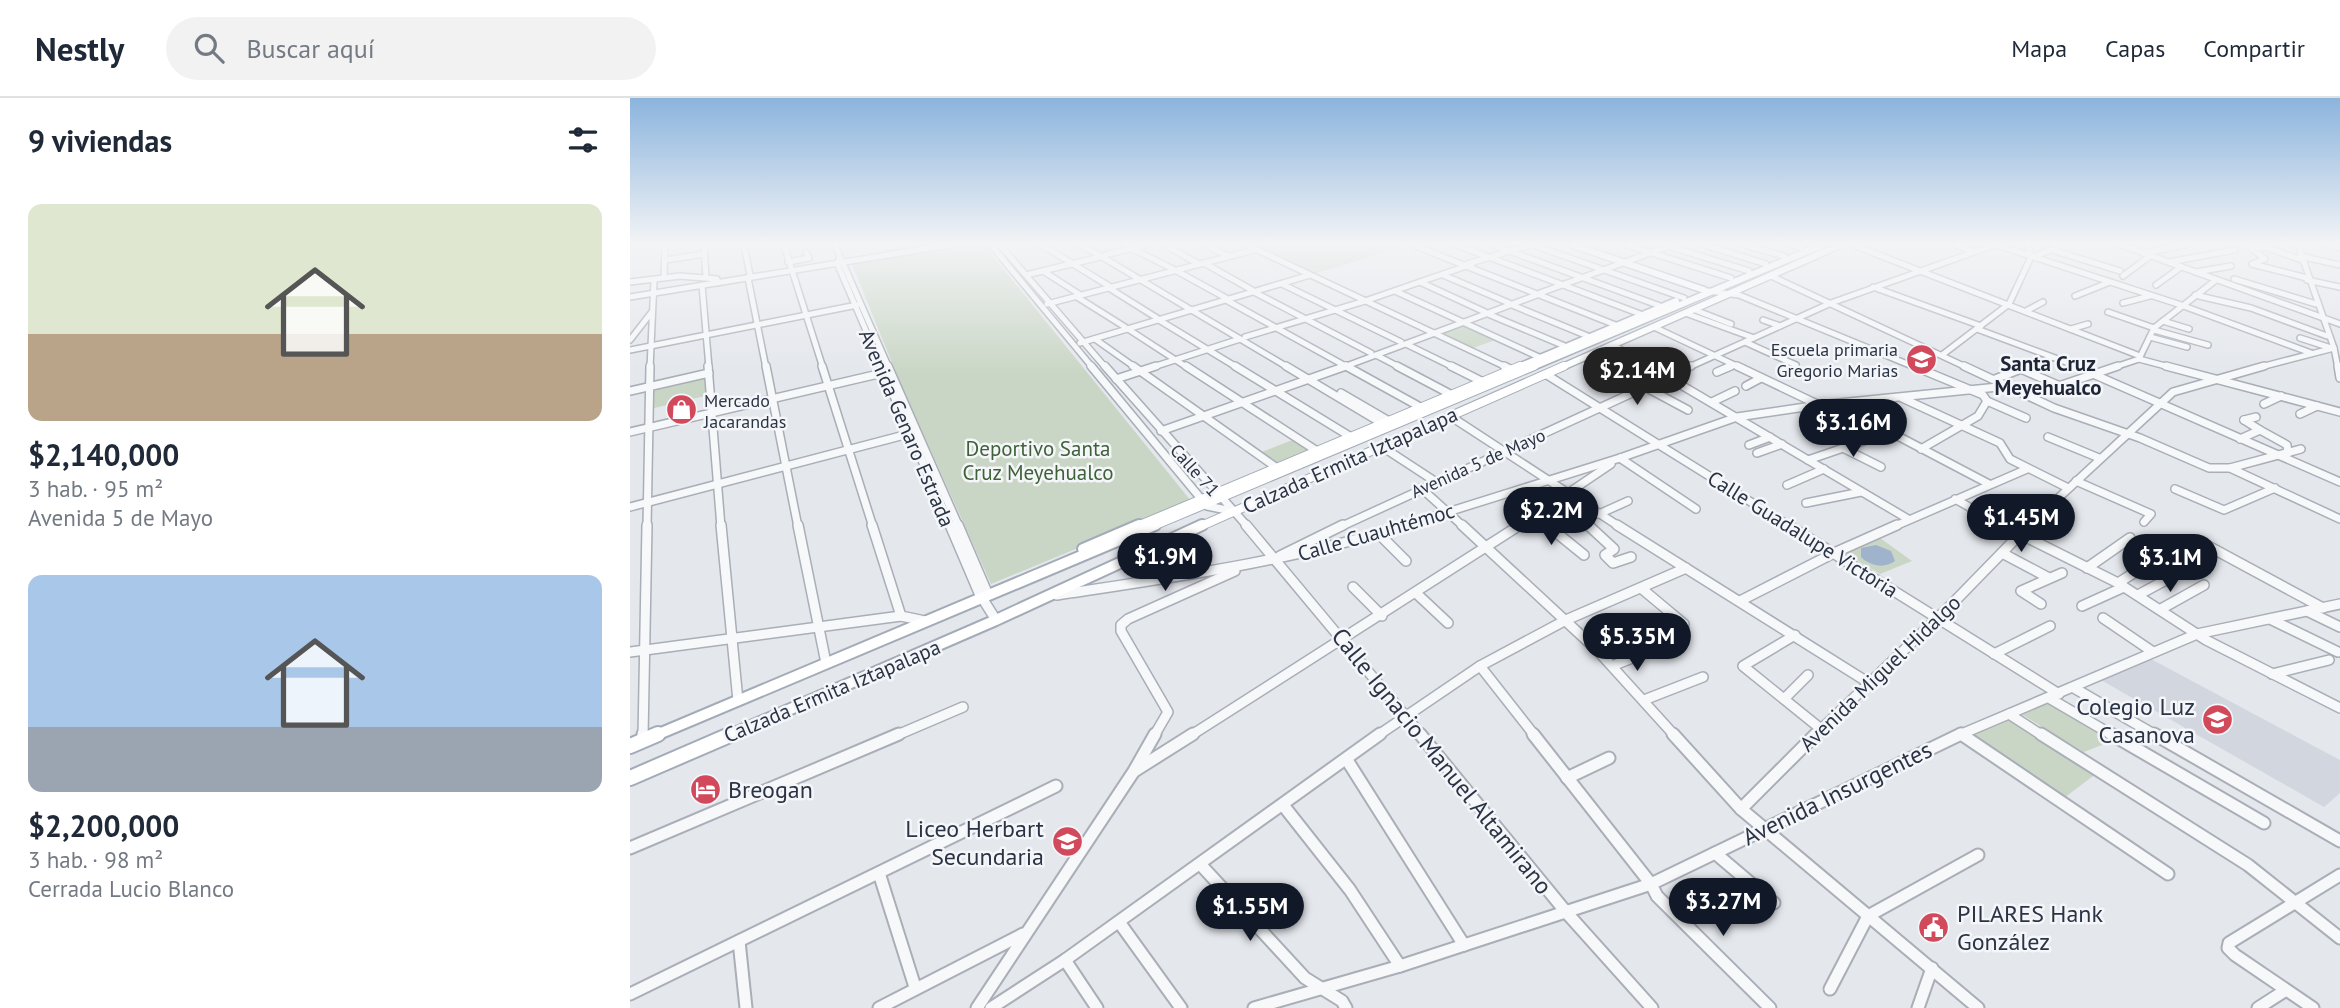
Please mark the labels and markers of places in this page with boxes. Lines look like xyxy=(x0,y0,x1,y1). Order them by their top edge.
place label: Escuela primaria Gregorio Marias xyxy=(1771,338,1898,382)
school or university icon: Escuela primaria Gregorio Marias xyxy=(1904,342,1938,376)
pin: $2.14M xyxy=(1580,348,1694,407)
place label: Mercado Jacarandas xyxy=(703,389,786,433)
shop icon: Mercado Jacarandas xyxy=(664,393,698,427)
pin: $3.16M xyxy=(1796,400,1910,459)
pin: $2.2M xyxy=(1502,488,1600,547)
pin: $1.45M xyxy=(1964,494,2078,554)
pin: $1.9M xyxy=(1116,533,1214,593)
pin: $3.1M xyxy=(2121,534,2219,594)
pin: $5.35M xyxy=(1580,614,1694,673)
place label: Colegio Luz Casanova xyxy=(2076,691,2195,750)
school or university icon: Colegio Luz Casanova xyxy=(2201,703,2235,737)
hotel icon: Breogan xyxy=(688,772,722,806)
place label: Breogan xyxy=(728,774,813,805)
place label: Liceo Herbart Secundaria xyxy=(905,813,1044,872)
school or university icon: Liceo Herbart Secundaria xyxy=(1050,825,1084,859)
pin: $3.27M xyxy=(1666,878,1780,938)
pin: $1.55M xyxy=(1193,884,1307,943)
place label: PILARES Hank González xyxy=(1957,898,2103,957)
public building icon: PILARES Hank González xyxy=(1917,910,1951,944)

